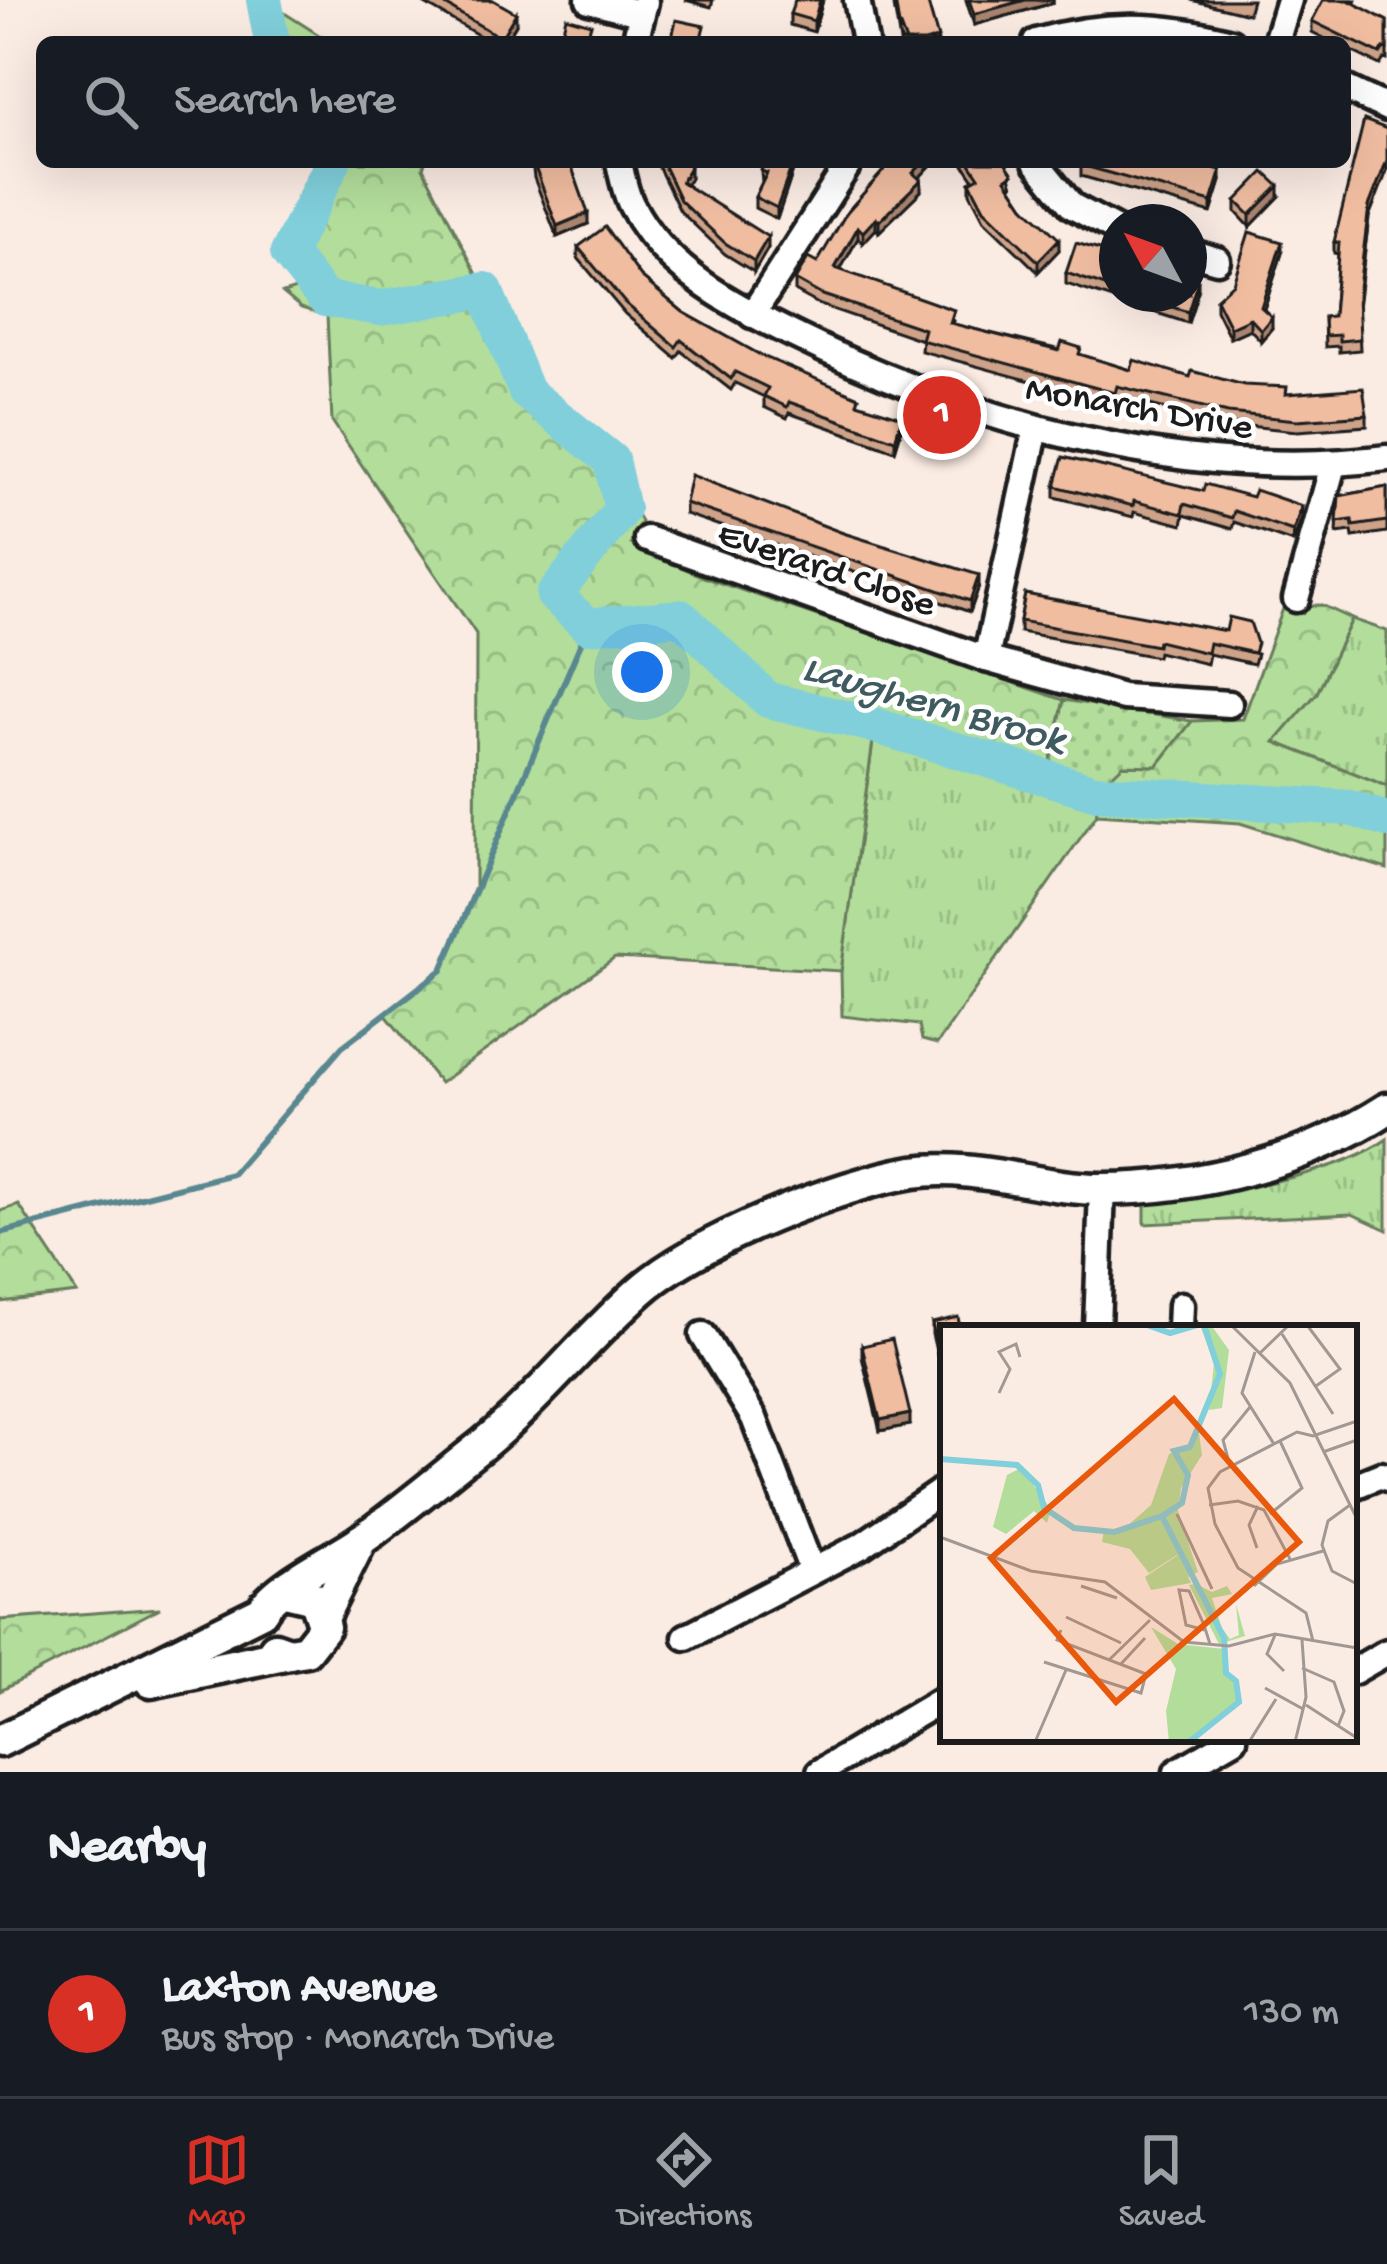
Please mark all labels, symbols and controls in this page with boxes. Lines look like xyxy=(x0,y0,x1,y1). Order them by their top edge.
search box xyxy=(36,36,1351,168)
icon: search xyxy=(78,69,144,135)
text: Search here xyxy=(174,76,396,129)
north arrow xyxy=(1099,204,1207,312)
street label: Monarch Drive xyxy=(1022,368,1257,454)
pin: 1 xyxy=(903,370,981,460)
street label: Everard Close xyxy=(711,513,942,631)
your location xyxy=(612,642,672,702)
water label: Laughern Brook xyxy=(796,646,1074,769)
inset map xyxy=(940,1325,1357,1742)
text: Nearby xyxy=(48,1820,206,1880)
text: Laxton Avenue xyxy=(162,1964,436,2017)
text: 1 xyxy=(79,1991,95,2037)
text: 130 m xyxy=(1244,1991,1339,2037)
text: Bus stop · Monarch Drive xyxy=(162,2017,554,2063)
tab: Map xyxy=(184,2127,250,2237)
tab: Directions xyxy=(617,2127,751,2237)
tab: Saved xyxy=(1119,2127,1203,2237)

